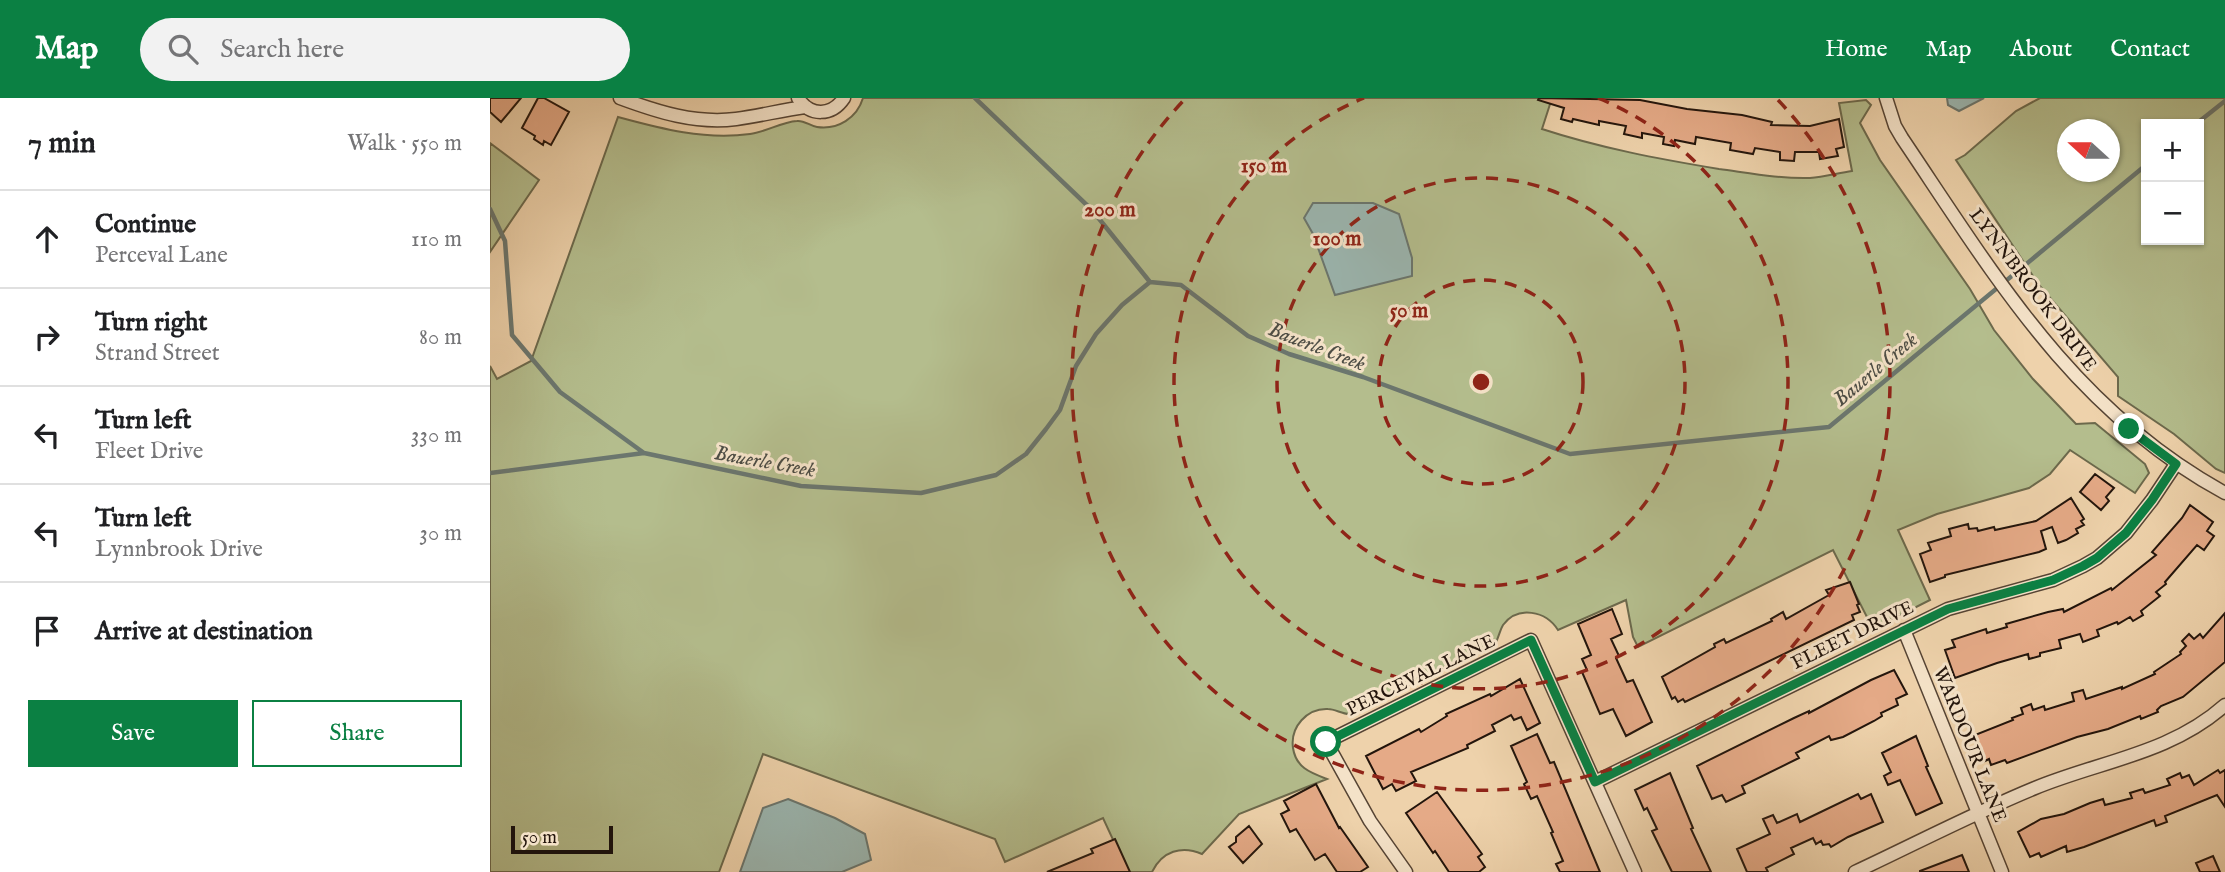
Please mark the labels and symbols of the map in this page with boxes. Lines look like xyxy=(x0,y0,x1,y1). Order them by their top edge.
north arrow xyxy=(2057,119,2120,182)
text: 150 m xyxy=(1241,153,1288,180)
text: 200 m xyxy=(1084,197,1136,224)
street label: LYNNBROOK DRIVE xyxy=(1963,204,2102,376)
text: 100 m xyxy=(1312,226,1362,253)
text: 50 m xyxy=(1390,298,1429,325)
water label: Bauerle Creek xyxy=(1264,317,1369,378)
water label: Bauerle Creek xyxy=(1828,327,1924,413)
centre of rings xyxy=(1469,370,1493,394)
route end xyxy=(2113,413,2144,444)
water label: Bauerle Creek xyxy=(712,440,818,485)
street label: FLEET DRIVE xyxy=(1788,596,1918,676)
street label: PERCEVAL LANE xyxy=(1342,629,1499,722)
street label: WARDOUR LANE xyxy=(1927,663,2011,826)
route start xyxy=(1310,726,1341,757)
scale bar xyxy=(511,823,612,855)

